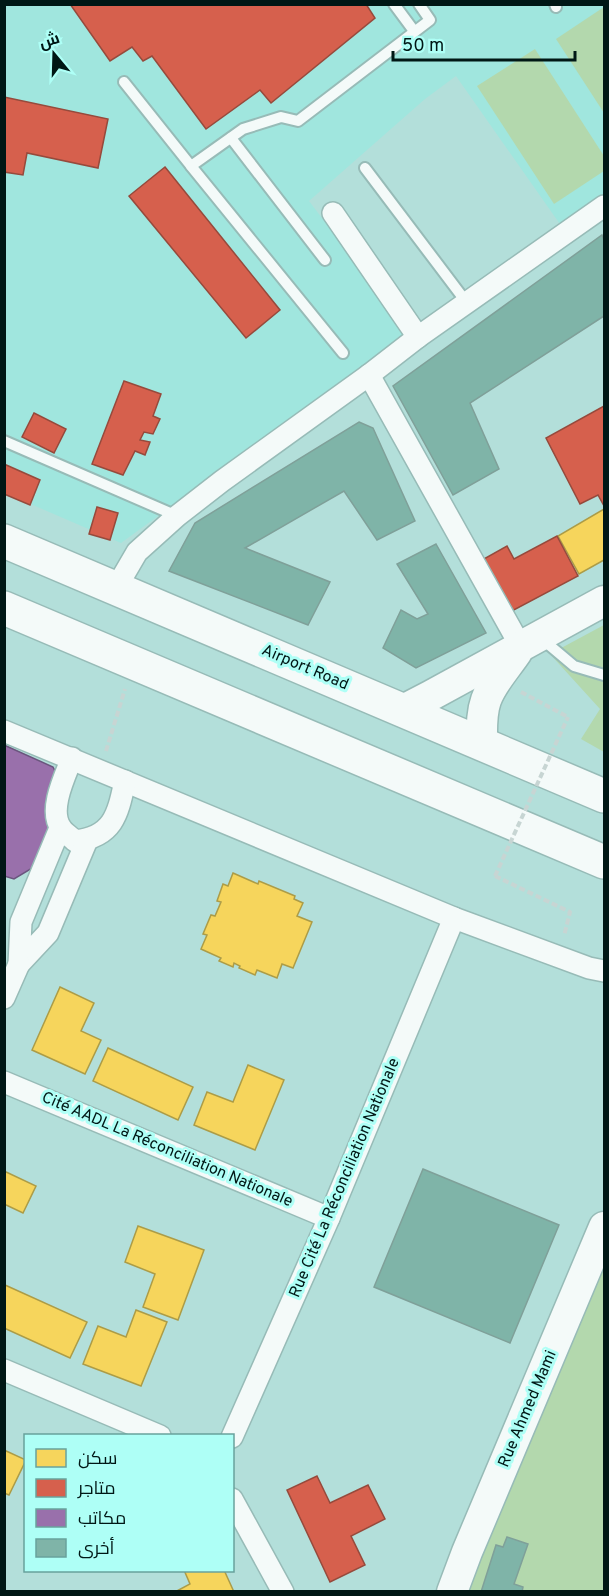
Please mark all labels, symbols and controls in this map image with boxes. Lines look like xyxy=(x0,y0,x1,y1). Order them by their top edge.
north arrow xyxy=(24,24,84,84)
scale bar xyxy=(393,24,574,62)
text: ش xyxy=(37,29,63,55)
text: 50 m xyxy=(402,35,444,58)
street label: Airport Road xyxy=(259,641,351,695)
street label: Rue Cité La Réconciliation Nationale xyxy=(285,1055,405,1301)
street label: Cité AADL La Réconciliation Nationale xyxy=(38,1088,296,1212)
street label: Rue Ahmed Mami xyxy=(494,1347,562,1471)
legend xyxy=(24,1434,234,1572)
text: سكن xyxy=(78,1448,117,1471)
text: متاجر xyxy=(77,1478,116,1501)
text: مكاتب xyxy=(78,1508,126,1531)
text: أخرى xyxy=(78,1537,115,1561)

